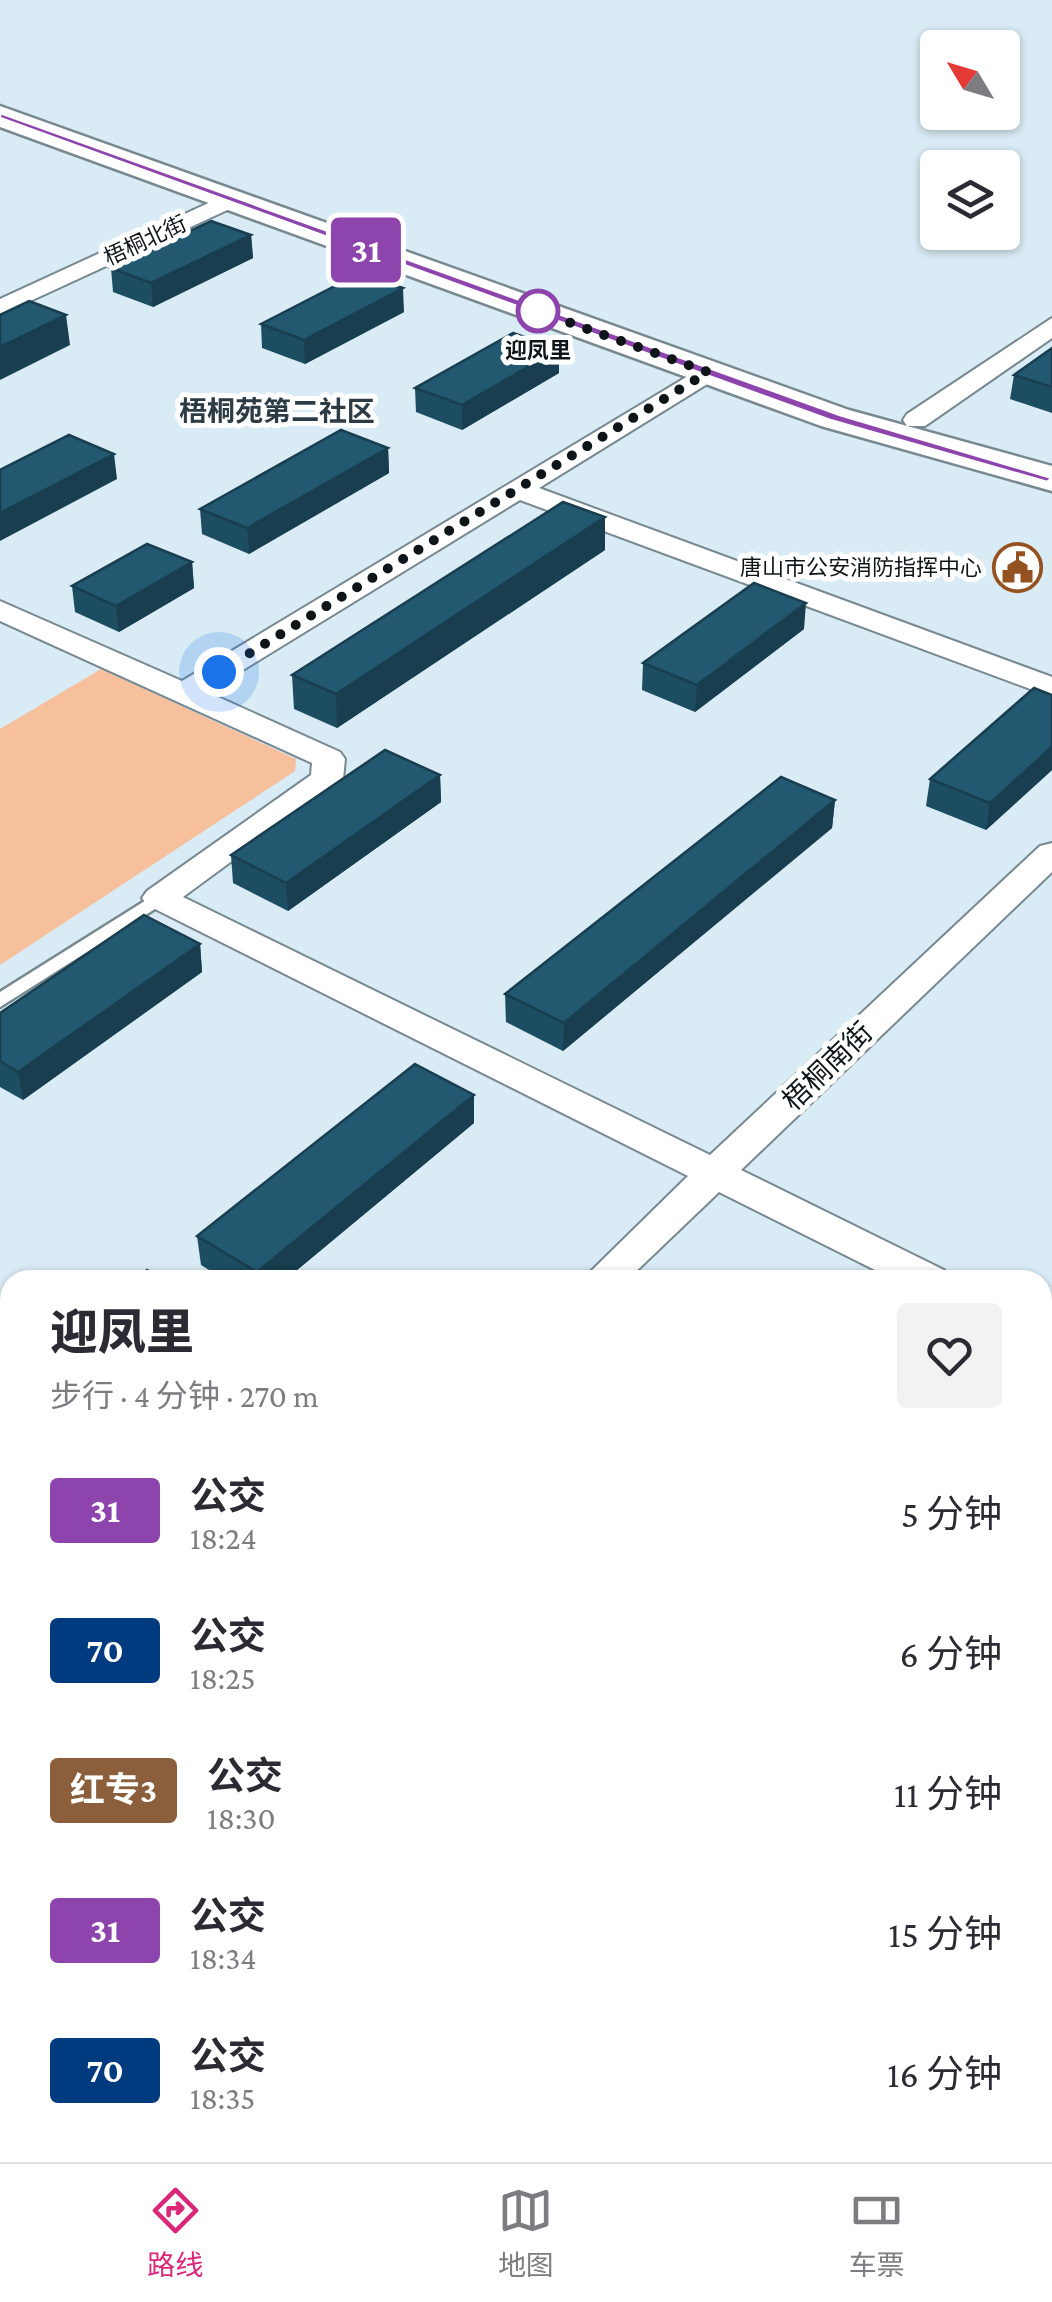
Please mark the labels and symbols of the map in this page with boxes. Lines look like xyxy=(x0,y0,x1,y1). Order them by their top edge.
north arrow xyxy=(920,30,1020,130)
street label: 梧桐北街 xyxy=(100,211,190,270)
line badge: 31 xyxy=(321,218,411,282)
marker: 迎凤里 xyxy=(517,290,559,332)
place label: 迎凤里 xyxy=(505,338,571,363)
district label: 梧桐苑第二社区 xyxy=(179,396,375,427)
public building icon: 唐山市公安消防指挥中心 xyxy=(991,541,1043,593)
place label: 唐山市公安消防指挥中心 xyxy=(740,555,982,580)
your location xyxy=(194,647,244,697)
street label: 梧桐南街 xyxy=(776,1016,878,1116)

